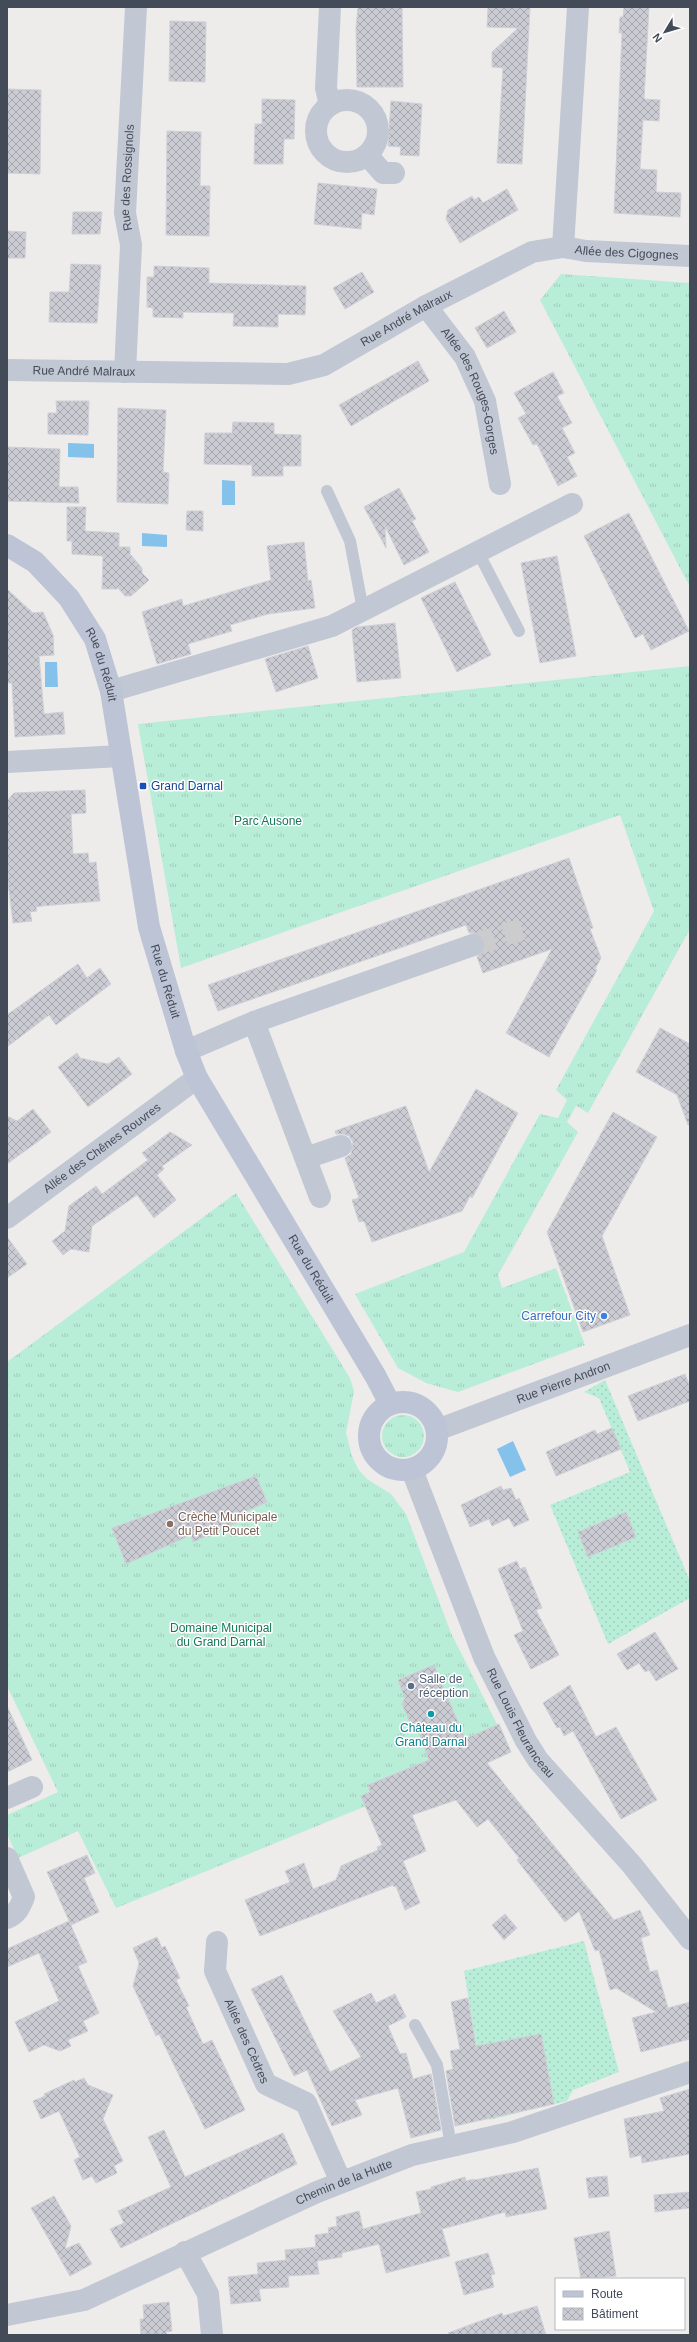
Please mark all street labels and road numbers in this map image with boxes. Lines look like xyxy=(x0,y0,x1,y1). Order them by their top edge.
street label: Rue des Rossignols xyxy=(118,124,137,232)
street label: Allée des Cigognes xyxy=(574,242,679,262)
street label: Rue André Malraux xyxy=(358,287,455,349)
street label: Allée des Rouges-Gorges xyxy=(438,325,502,456)
street label: Rue André Malraux xyxy=(32,363,136,379)
street label: Rue du Réduit xyxy=(83,625,120,703)
street label: Rue du Réduit xyxy=(148,943,183,1021)
street label: Allée des Chênes Rouvres xyxy=(41,1100,163,1196)
street label: Rue du Réduit xyxy=(285,1232,337,1306)
street label: Rue Pierre Andron xyxy=(515,1359,612,1406)
street label: Rue Louis Fleuranceau xyxy=(484,1666,557,1781)
street label: Allée des Cèdres xyxy=(221,1997,272,2086)
street label: Chemin de la Hutte xyxy=(293,2156,395,2208)

